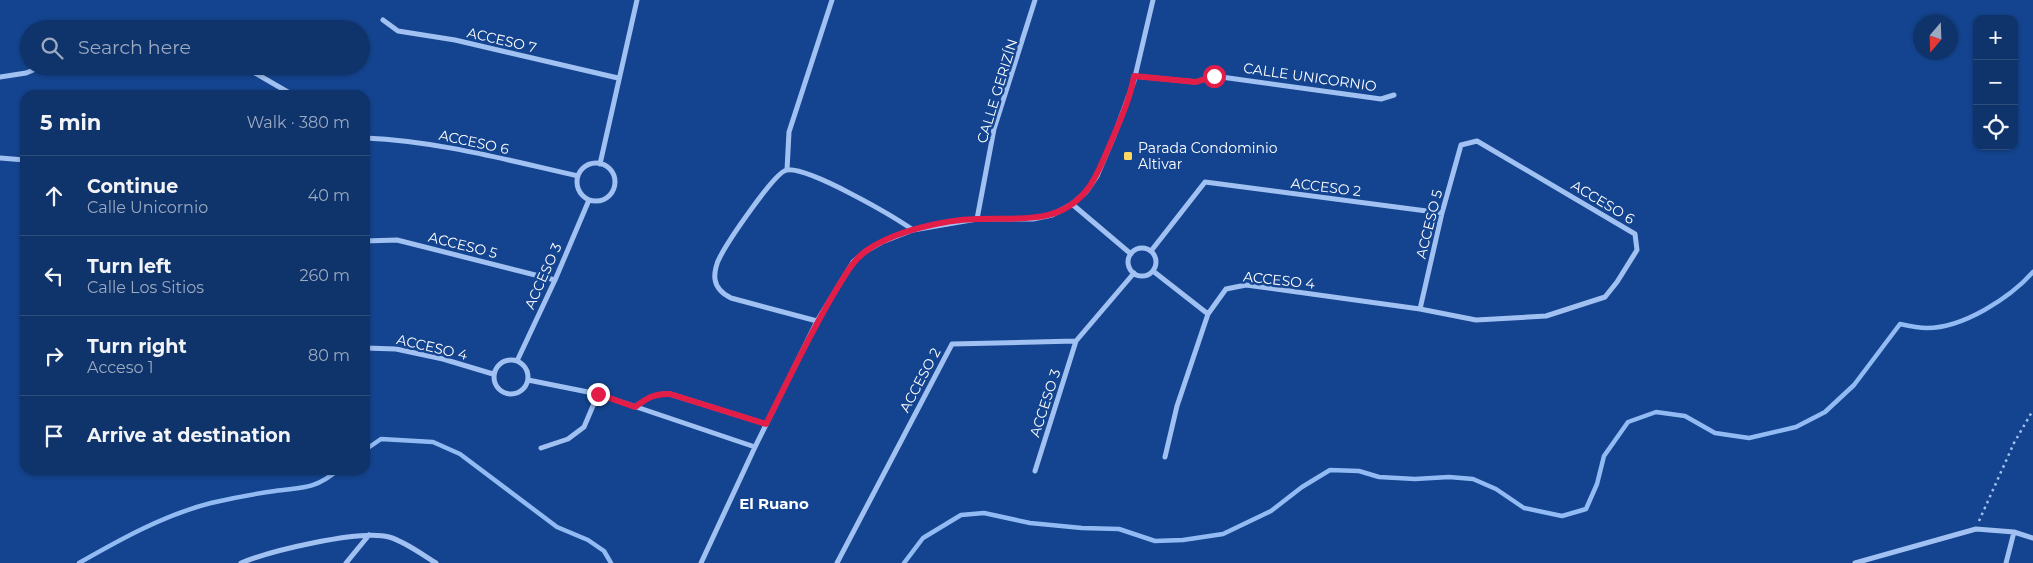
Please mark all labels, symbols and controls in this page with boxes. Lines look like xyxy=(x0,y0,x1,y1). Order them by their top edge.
north arrow xyxy=(1913,15,1958,60)
map controls xyxy=(1973,15,2018,150)
button: + xyxy=(1973,15,2018,60)
search box xyxy=(20,20,370,75)
street label: ACCESO 7 xyxy=(465,23,539,57)
icon: search xyxy=(38,34,66,62)
text: Search here xyxy=(78,36,191,59)
street label: CALLE GERIZÍN xyxy=(973,36,1021,146)
street label: CALLE UNICORNIO xyxy=(1242,59,1378,95)
button: − xyxy=(1973,60,2018,105)
route start xyxy=(1203,65,1226,88)
button: locate xyxy=(1973,105,2018,150)
text: 5 min xyxy=(40,110,101,135)
text: Walk · 380 m xyxy=(246,113,350,132)
street label: ACCESO 6 xyxy=(437,126,511,158)
place label: Parada Condominio Altivar xyxy=(1138,139,1278,173)
marker: Parada Condominio Altivar xyxy=(1122,150,1134,162)
street label: ACCESO 2 xyxy=(1290,174,1362,200)
text: Continue xyxy=(87,175,178,198)
street label: ACCESO 6 xyxy=(1568,176,1639,228)
icon: ahead xyxy=(40,182,68,210)
text: 40 m xyxy=(308,186,350,205)
street label: ACCESO 5 xyxy=(1412,188,1446,260)
text: Calle Unicornio xyxy=(87,198,208,217)
street label: ACCESO 5 xyxy=(427,228,499,262)
street label: ACCESO 3 xyxy=(520,240,566,312)
text: Turn left xyxy=(87,255,172,278)
icon: left xyxy=(40,262,68,290)
text: 260 m xyxy=(299,266,350,285)
street label: ACCESO 4 xyxy=(1242,267,1316,293)
text: Calle Los Sitios xyxy=(87,278,204,297)
street label: ACCESO 4 xyxy=(395,330,470,364)
text: Turn right xyxy=(87,335,187,358)
icon: right xyxy=(40,342,68,370)
street label: ACCESO 2 xyxy=(895,345,945,415)
text: 80 m xyxy=(308,346,350,365)
text: Acceso 1 xyxy=(87,358,154,377)
street label: ACCESO 3 xyxy=(1026,367,1064,439)
route end xyxy=(587,383,610,406)
icon: arrive xyxy=(40,422,68,450)
text: Arrive at destination xyxy=(87,424,291,447)
district label: El Ruano xyxy=(739,494,809,513)

